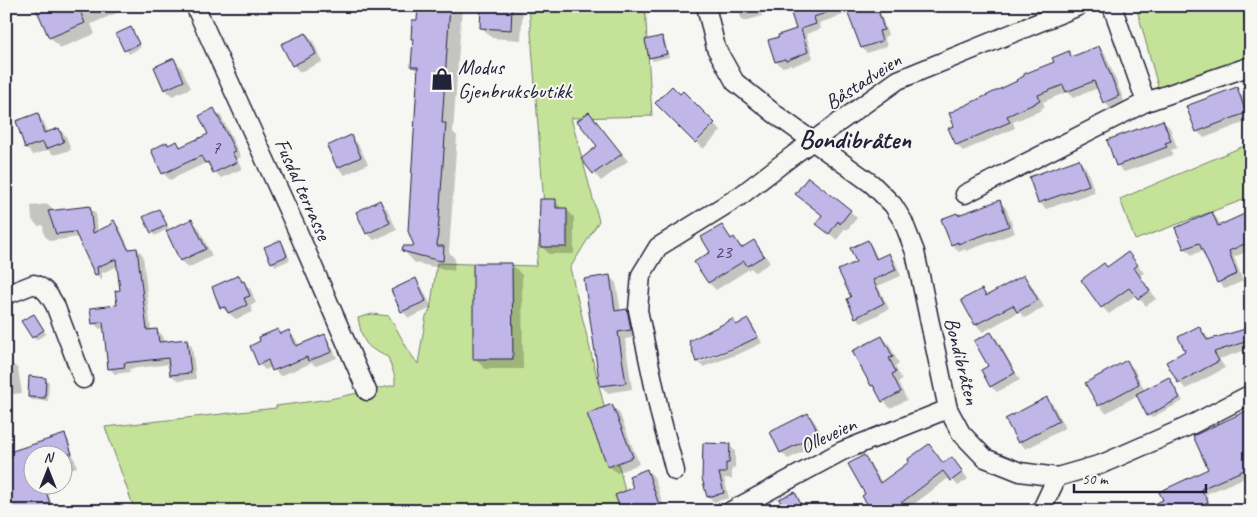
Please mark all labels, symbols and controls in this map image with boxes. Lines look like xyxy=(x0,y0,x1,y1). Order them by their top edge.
street label: Båstadveien xyxy=(820,46,906,115)
place label: Modus Gjenbruksbutikk xyxy=(458,54,574,104)
shop icon: Modus Gjenbruksbutikk xyxy=(429,66,455,92)
district label: Bondibråten xyxy=(799,123,912,156)
street label: Fusdal terrasse xyxy=(269,134,337,245)
house number: 7 xyxy=(212,136,222,160)
house number: 23 xyxy=(714,240,733,264)
street label: Bondibråten xyxy=(939,315,986,408)
street label: Olleveien xyxy=(796,411,861,459)
north arrow xyxy=(22,444,72,494)
text: N xyxy=(44,449,55,466)
scale bar xyxy=(1074,462,1207,494)
text: 50 m xyxy=(1082,470,1109,489)

